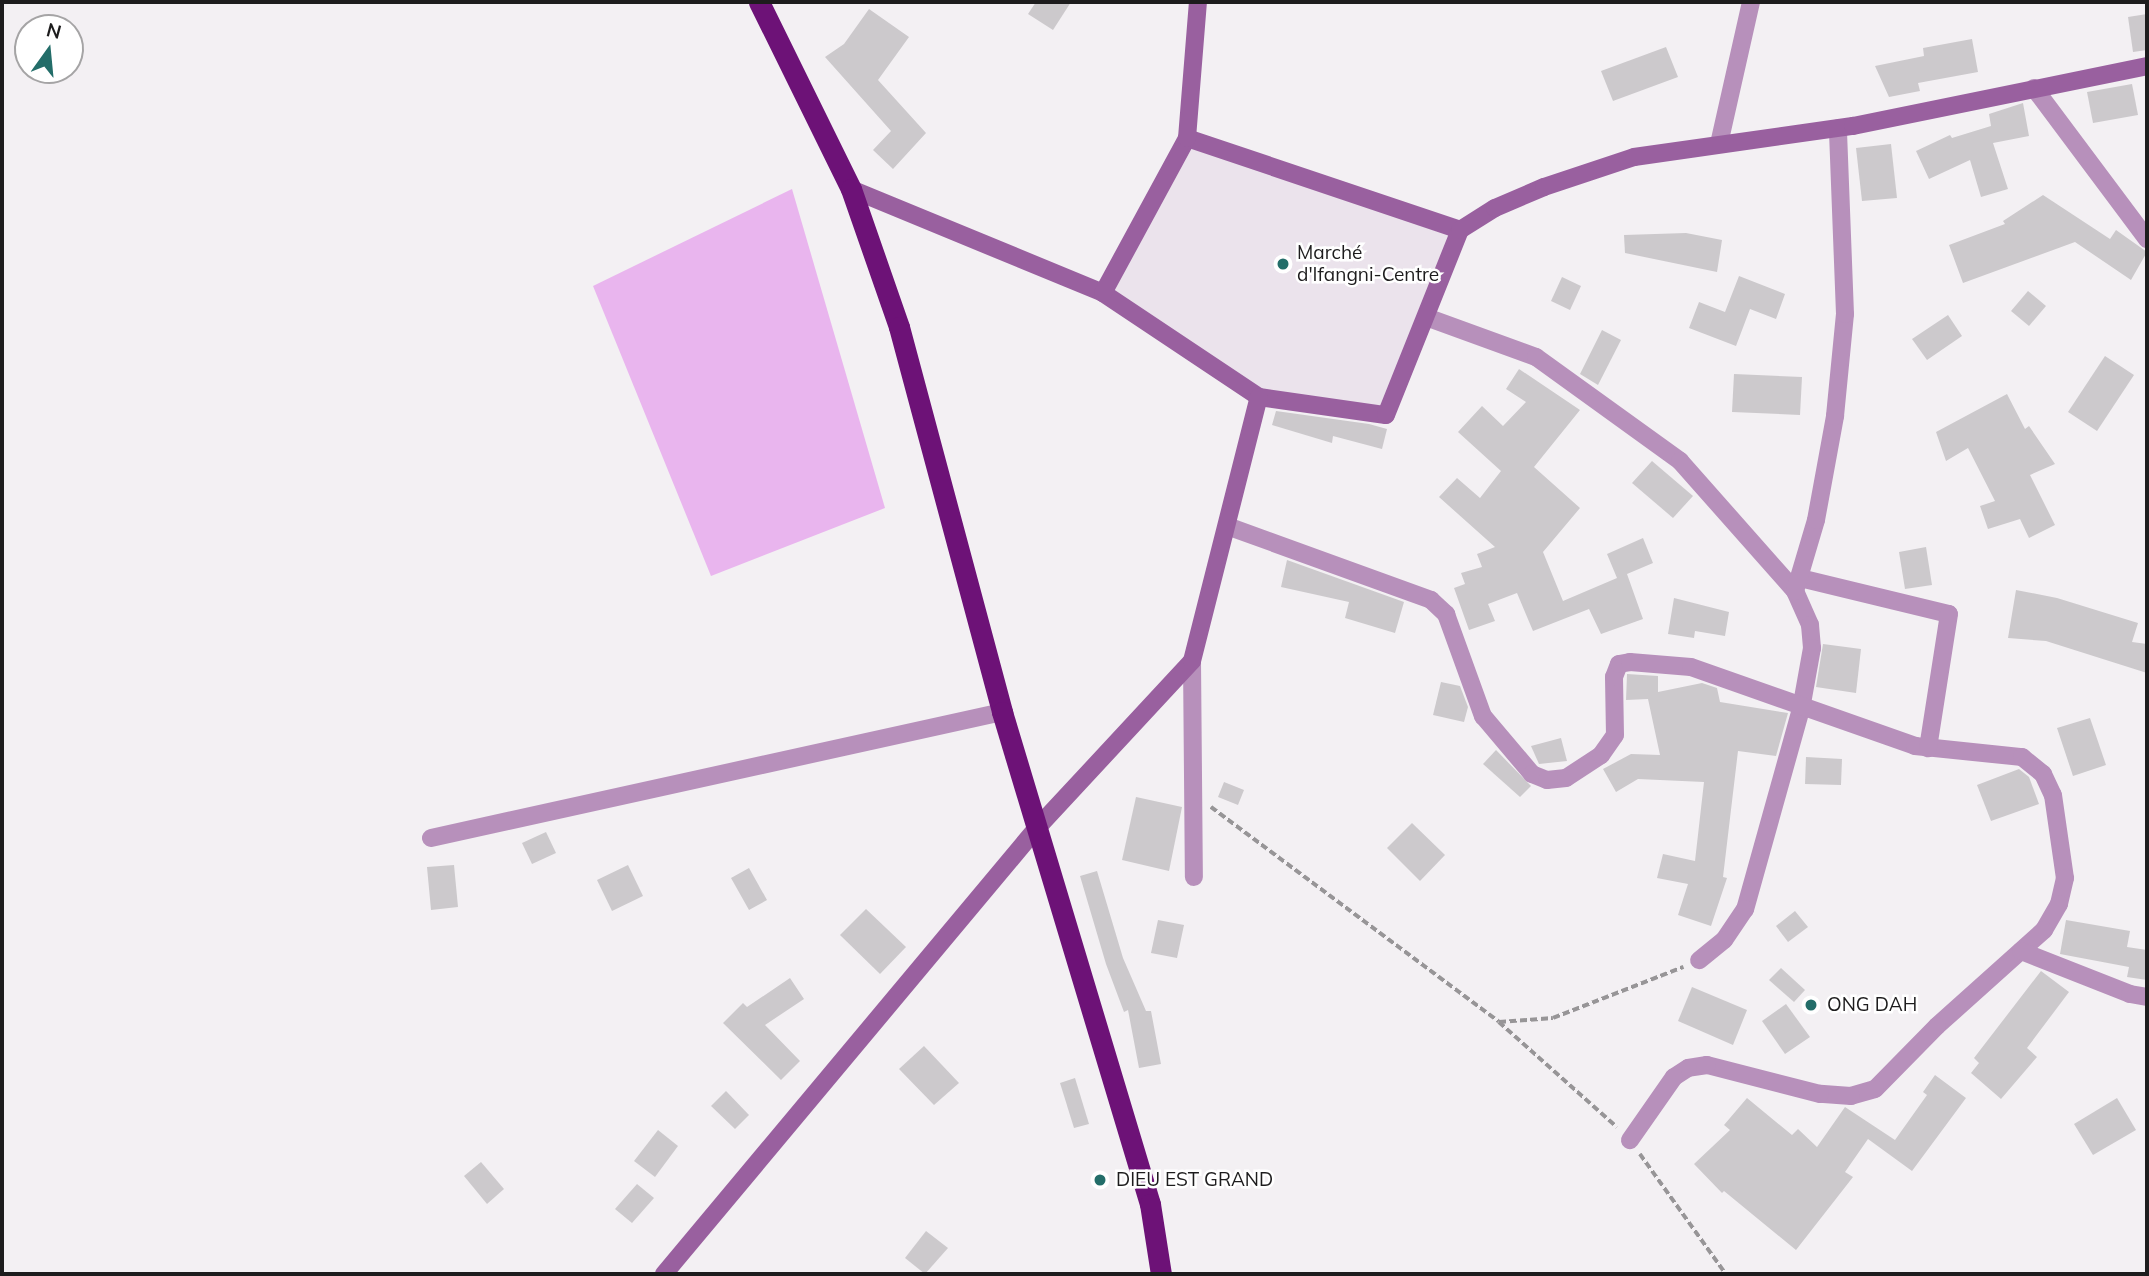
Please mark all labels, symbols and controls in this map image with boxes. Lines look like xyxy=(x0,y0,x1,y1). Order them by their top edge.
north arrow xyxy=(14,14,84,84)
text: N xyxy=(44,17,64,44)
place label: Marché d'Ifangni-Centre xyxy=(1297,242,1439,286)
marker: Marché d'Ifangni-Centre xyxy=(1275,256,1291,272)
place label: ONG DAH xyxy=(1827,994,1917,1016)
marker: ONG DAH xyxy=(1801,995,1821,1015)
place label: DIEU EST GRAND xyxy=(1116,1169,1273,1191)
marker: DIEU EST GRAND xyxy=(1090,1170,1110,1190)

